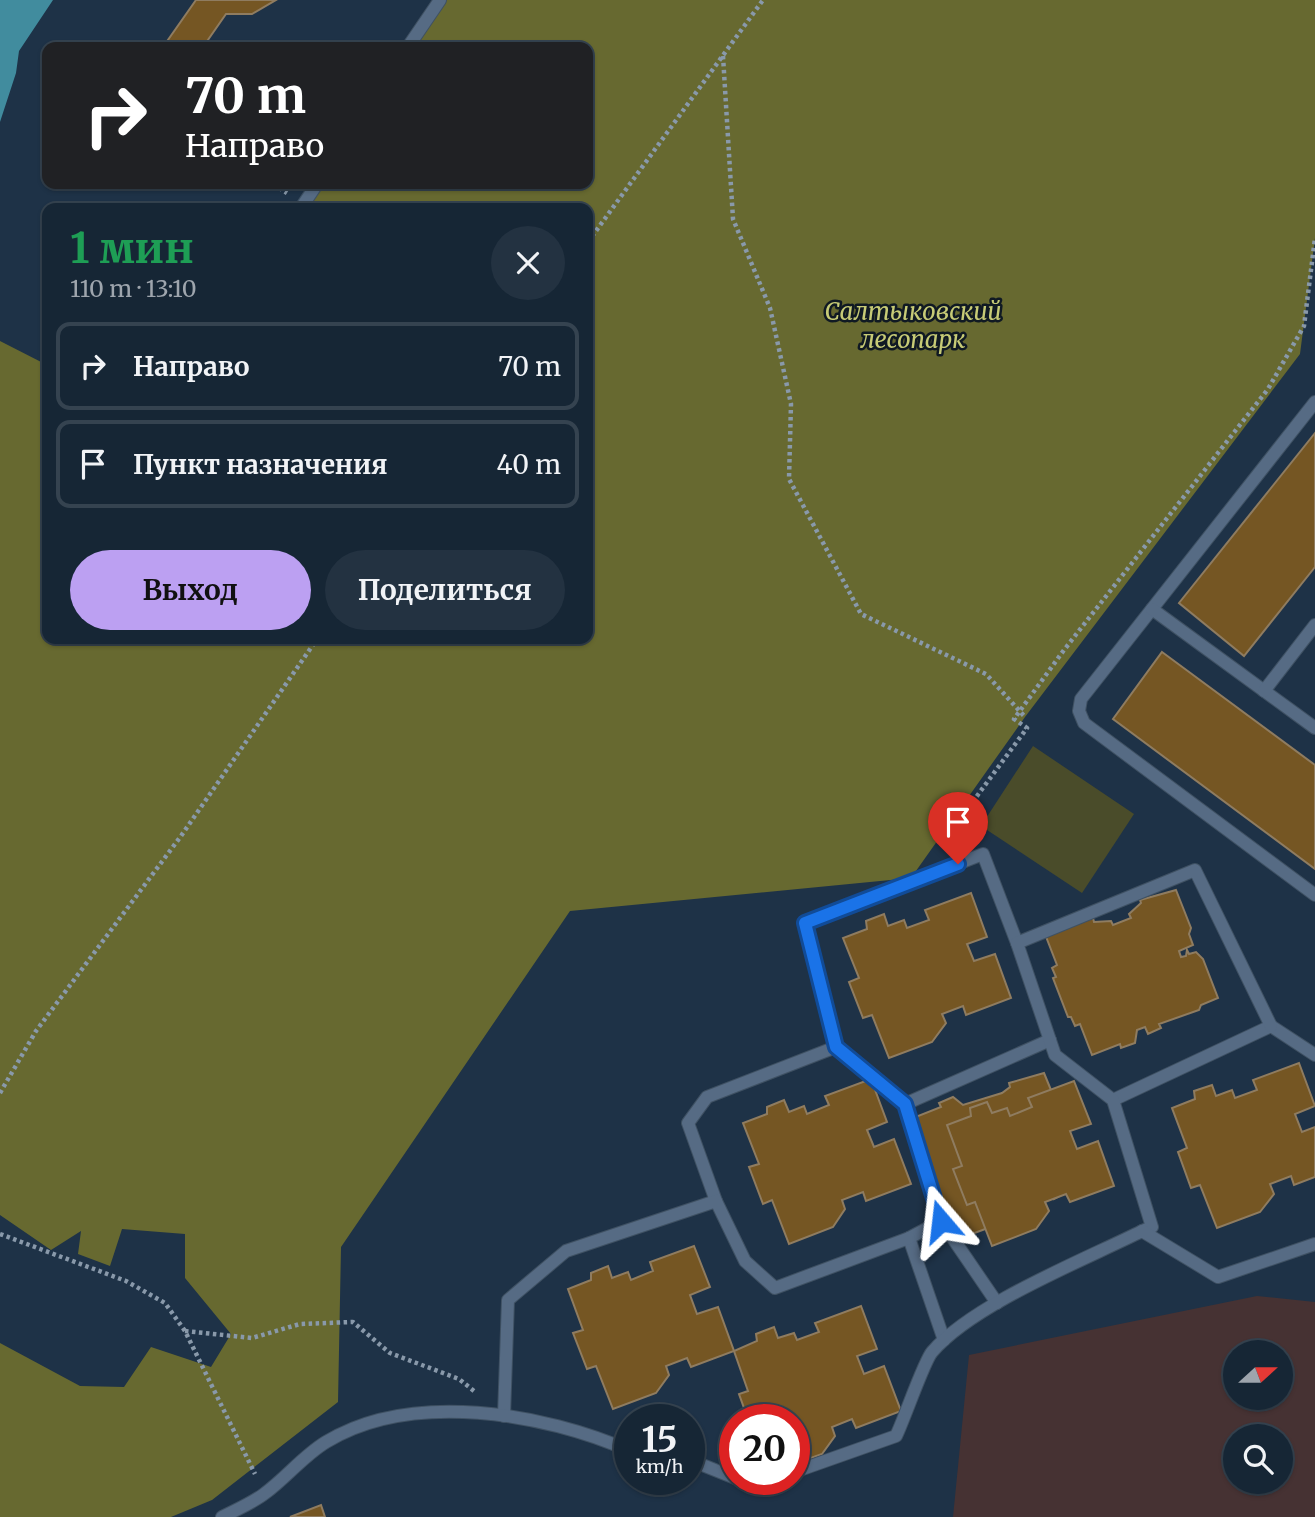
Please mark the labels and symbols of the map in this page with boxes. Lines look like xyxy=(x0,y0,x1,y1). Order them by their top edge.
park label: Салтыковский лесопарк xyxy=(824,296,1002,355)
pin xyxy=(928,792,988,864)
position arrow xyxy=(904,1184,978,1258)
north arrow xyxy=(1223,1340,1293,1410)
speed limit sign: 20 xyxy=(719,1404,810,1495)

